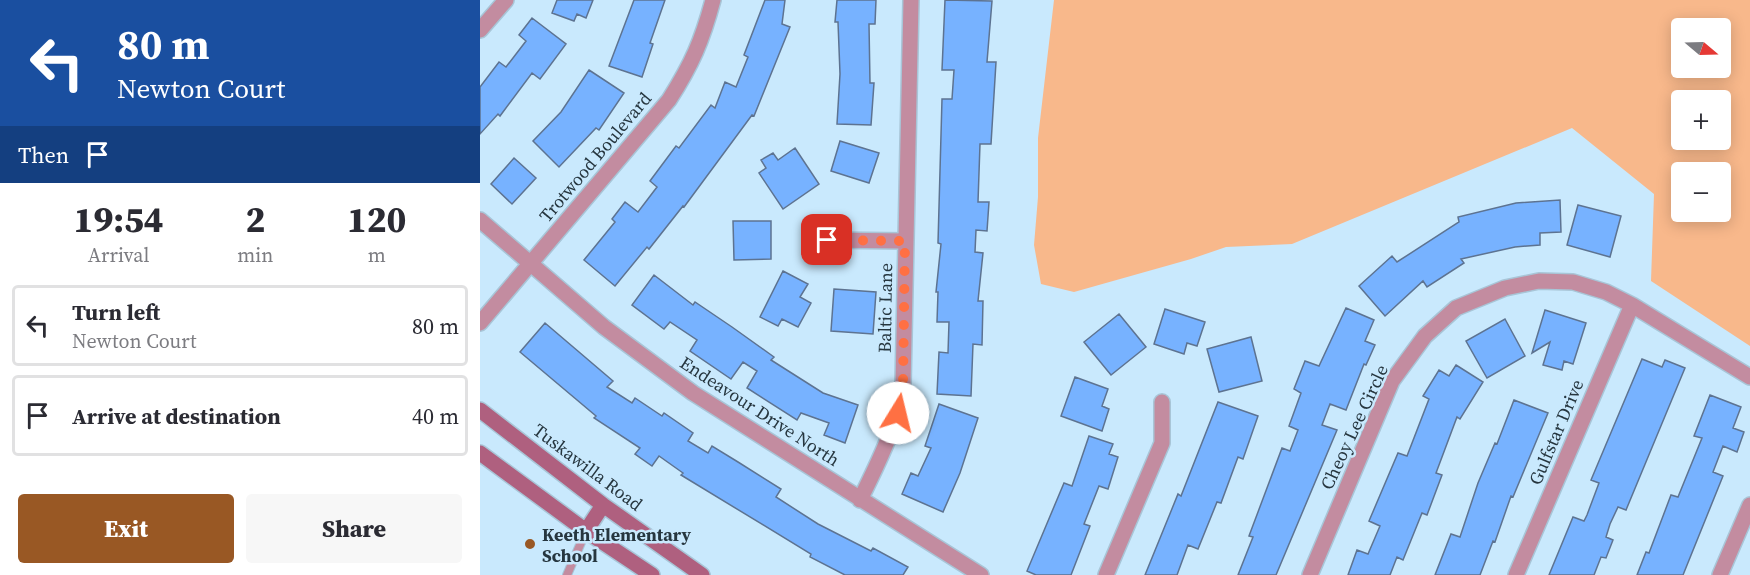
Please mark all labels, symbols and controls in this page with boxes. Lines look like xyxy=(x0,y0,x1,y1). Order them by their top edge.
text: 80 m xyxy=(117,15,210,73)
north arrow xyxy=(1671,18,1731,78)
map controls xyxy=(1671,18,1731,222)
icon: left xyxy=(18,24,96,102)
text: Newton Court xyxy=(117,70,285,107)
street label: Trotwood Boulevard xyxy=(533,87,657,227)
button: + xyxy=(1671,90,1731,150)
icon: arrive xyxy=(81,138,114,171)
text: Then xyxy=(18,140,69,170)
button: − xyxy=(1671,162,1731,222)
text: 19:54 xyxy=(74,195,164,244)
text: 2 xyxy=(245,195,265,244)
text: 120 xyxy=(347,195,406,244)
pin xyxy=(801,214,852,265)
icon: arrive xyxy=(810,223,843,256)
text: Arrival xyxy=(88,241,150,269)
text: min xyxy=(237,241,273,269)
text: m xyxy=(368,241,386,269)
street label: Baltic Lane xyxy=(872,263,898,353)
text: Turn left xyxy=(72,297,160,327)
icon: left xyxy=(21,309,54,342)
text: 80 m xyxy=(412,311,459,341)
text: Newton Court xyxy=(72,327,197,355)
street label: Endeavour Drive North xyxy=(675,350,845,472)
street label: Cheoy Lee Circle xyxy=(1314,361,1394,493)
street label: Gulfstar Drive xyxy=(1523,375,1589,489)
position arrow xyxy=(866,381,930,445)
icon: arrive xyxy=(21,399,54,432)
text: Arrive at destination xyxy=(72,401,281,431)
text: 40 m xyxy=(412,401,459,431)
street label: Tuskawilla Road xyxy=(528,418,648,516)
button: Exit xyxy=(18,494,234,563)
button: Share xyxy=(246,494,462,563)
place label: Keeth Elementary School xyxy=(542,522,691,568)
marker: Keeth Elementary School xyxy=(523,537,537,551)

